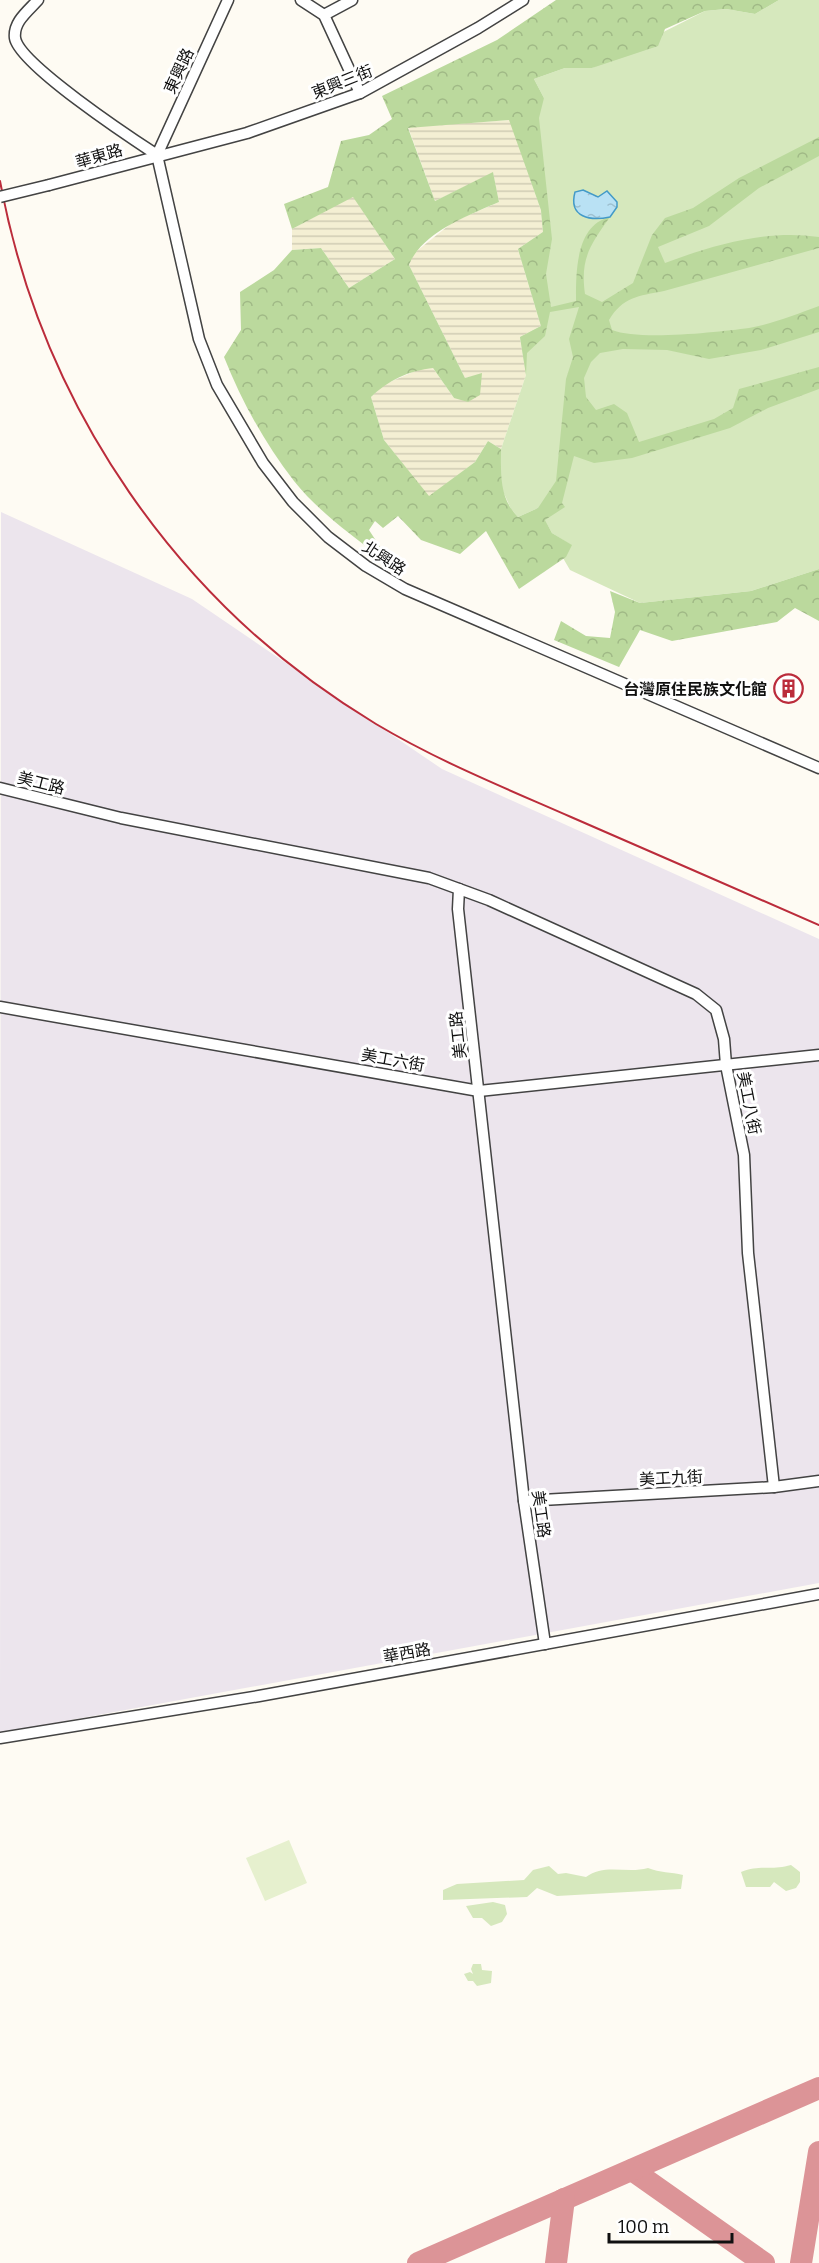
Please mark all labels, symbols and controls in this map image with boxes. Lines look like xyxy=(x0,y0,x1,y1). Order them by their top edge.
street label: 東興路 xyxy=(160,45,198,97)
street label: 東興三街 xyxy=(309,61,375,103)
street label: 華東路 xyxy=(73,140,125,172)
street label: 北興路 xyxy=(359,537,409,579)
building icon: 台灣原住民族文化館 xyxy=(772,673,804,705)
place label: 台灣原住民族文化館 xyxy=(623,680,767,699)
street label: 美工路 xyxy=(15,768,67,798)
street label: 美工路 xyxy=(446,1010,470,1060)
street label: 美工六街 xyxy=(360,1045,426,1075)
street label: 美工八街 xyxy=(734,1070,764,1136)
street label: 美工九街 xyxy=(639,1467,703,1489)
street label: 美工路 xyxy=(528,1489,554,1539)
street label: 華西路 xyxy=(382,1639,432,1667)
scale bar xyxy=(609,2206,732,2244)
text: 100 m xyxy=(618,2216,669,2238)

